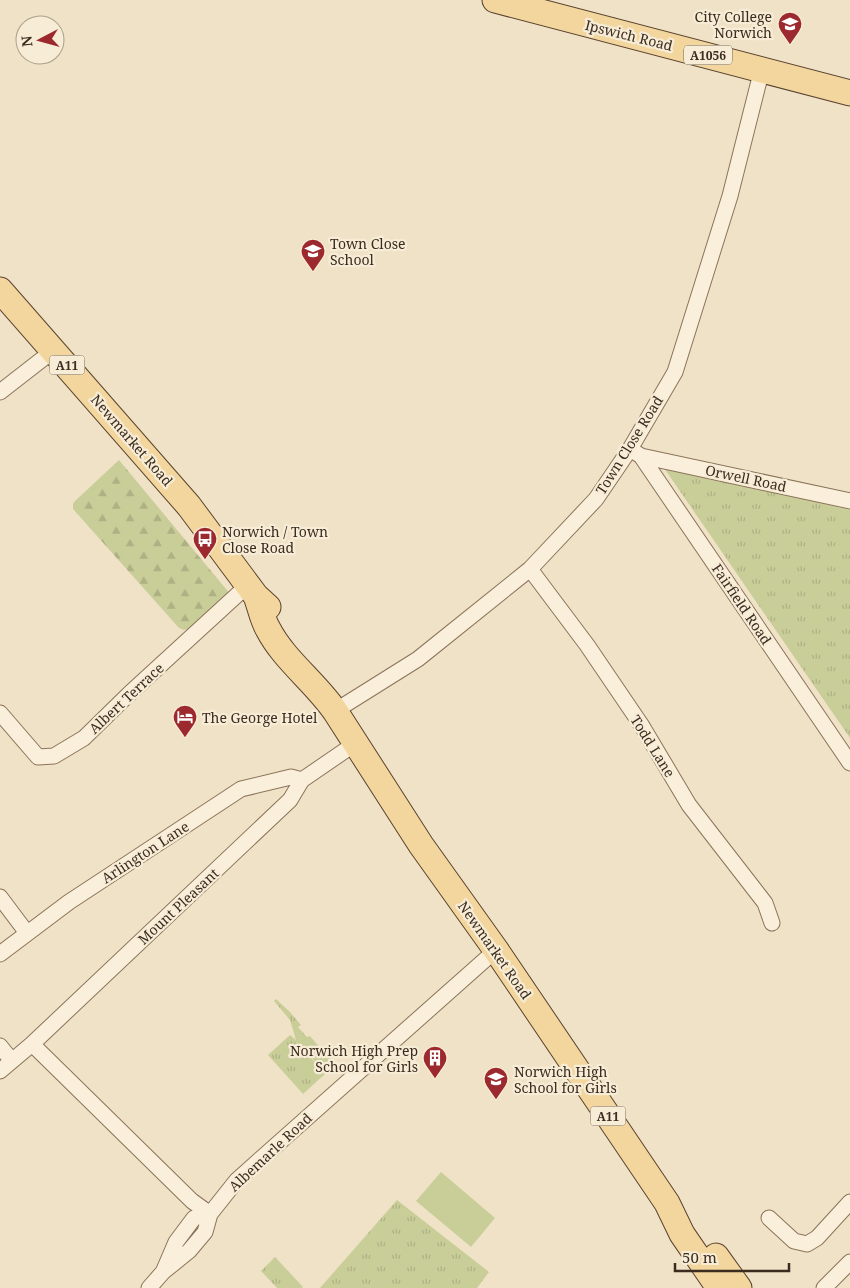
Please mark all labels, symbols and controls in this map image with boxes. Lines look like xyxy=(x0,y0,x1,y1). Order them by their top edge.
place label: City College Norwich xyxy=(695,7,772,42)
school or university icon: City College Norwich xyxy=(777,11,803,45)
north arrow xyxy=(15,15,65,65)
street label: Ipswich Road xyxy=(583,15,675,55)
text: N xyxy=(17,35,37,48)
road number: A1056 xyxy=(684,46,732,64)
place label: Town Close School xyxy=(330,234,406,269)
school or university icon: Town Close School xyxy=(300,238,326,272)
road number: A11 xyxy=(50,356,84,374)
street label: Newmarket Road xyxy=(87,390,177,490)
street label: Town Close Road xyxy=(591,392,667,498)
street label: Orwell Road xyxy=(704,460,789,496)
place label: Norwich / Town Close Road xyxy=(222,522,328,557)
bus stop icon: Norwich / Town Close Road xyxy=(192,526,218,560)
street label: Fairfield Road xyxy=(708,560,776,649)
street label: Albert Terrace xyxy=(84,658,168,738)
hotel icon: The George Hotel xyxy=(172,704,198,738)
place label: The George Hotel xyxy=(202,708,318,727)
street label: Todd Lane xyxy=(626,711,680,781)
street label: Arlington Lane xyxy=(98,817,192,887)
street label: Mount Pleasant xyxy=(133,864,223,948)
street label: Newmarket Road xyxy=(454,897,536,1003)
place label: Norwich High Prep School for Girls xyxy=(290,1041,418,1076)
building icon: Norwich High Prep School for Girls xyxy=(422,1045,448,1079)
place label: Norwich High School for Girls xyxy=(514,1062,617,1097)
school or university icon: Norwich High School for Girls xyxy=(483,1066,509,1100)
road number: A11 xyxy=(590,1106,626,1126)
street label: Albemarle Road xyxy=(224,1108,316,1196)
scale bar xyxy=(675,1240,789,1272)
text: 50 m xyxy=(682,1247,717,1267)

